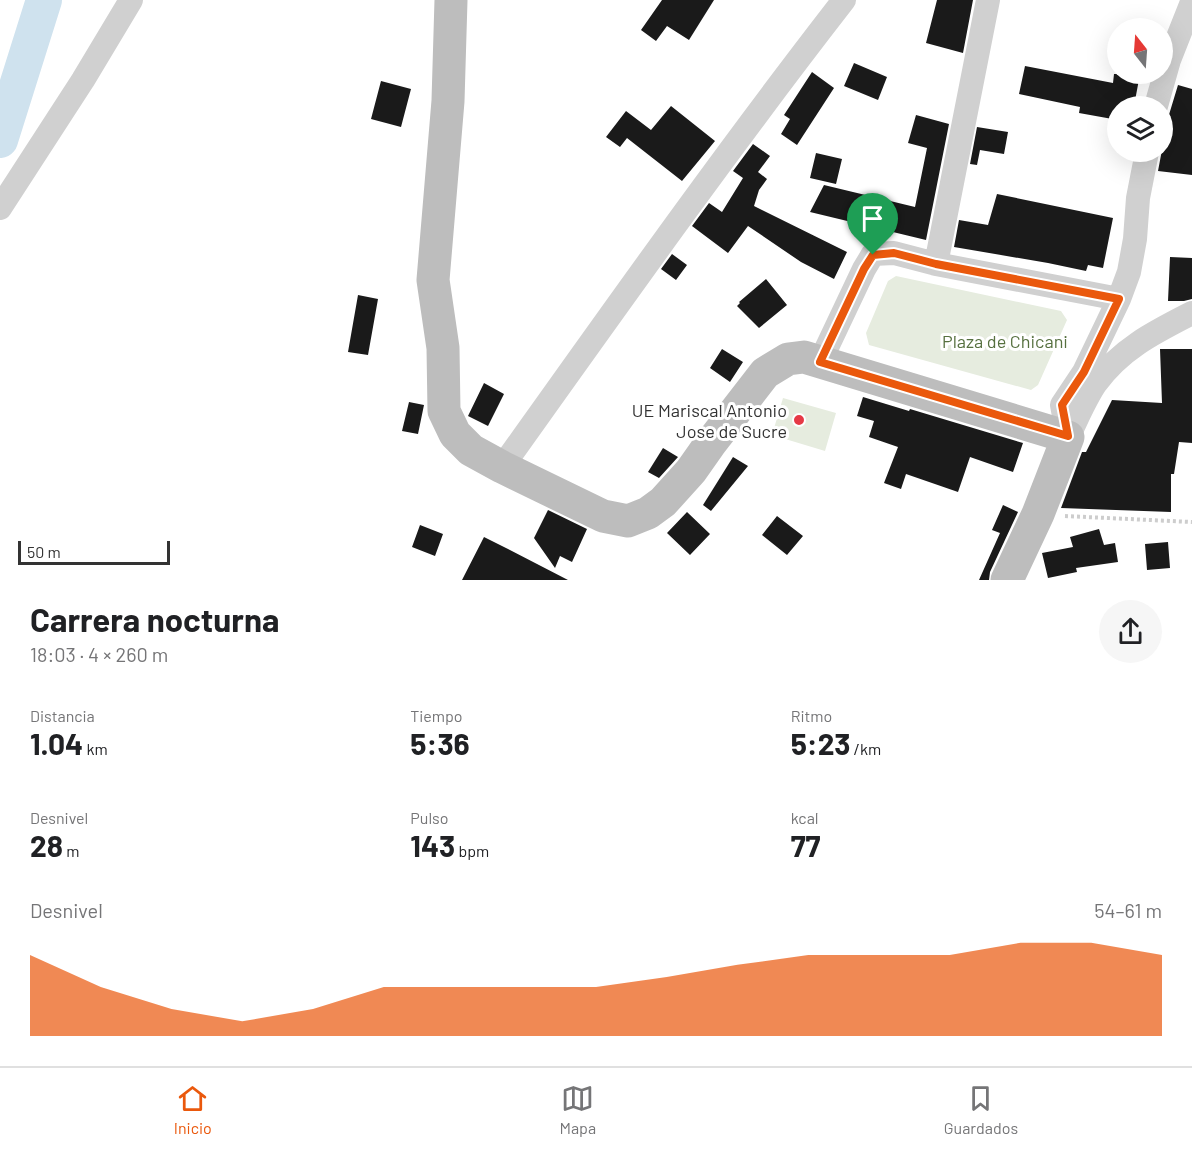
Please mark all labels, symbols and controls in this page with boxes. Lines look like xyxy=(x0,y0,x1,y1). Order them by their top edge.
north arrow xyxy=(1107,18,1173,84)
map controls xyxy=(1107,18,1173,162)
button: layers xyxy=(1107,96,1173,162)
pin xyxy=(847,193,898,255)
icon: arrive xyxy=(856,202,889,235)
park label: Plaza de Chicani xyxy=(942,330,1068,352)
place label: UE Mariscal Antonio Jose de Sucre xyxy=(632,399,787,442)
marker: UE Mariscal Antonio Jose de Sucre xyxy=(792,413,806,427)
scale bar xyxy=(18,538,170,566)
text: 50 m xyxy=(27,542,61,561)
text: Carrera nocturna xyxy=(30,599,279,639)
button: share xyxy=(1099,600,1162,663)
text: 18:03 · 4 × 260 m xyxy=(30,642,168,666)
text: Distancia xyxy=(30,706,95,725)
text: Tiempo xyxy=(410,706,463,725)
text: Ritmo xyxy=(791,706,832,725)
text: 1.04 xyxy=(30,725,83,761)
text: 5:36 xyxy=(410,725,470,761)
text: 5:23 xyxy=(791,725,850,761)
text: km xyxy=(83,739,108,758)
text: /km xyxy=(850,739,881,758)
text: Desnivel xyxy=(30,808,88,827)
text: Pulso xyxy=(410,808,448,827)
text: kcal xyxy=(791,808,819,827)
text: 28 xyxy=(30,827,63,863)
text: 143 xyxy=(410,827,455,863)
text: 77 xyxy=(791,827,820,863)
text: m xyxy=(63,841,79,860)
text: bpm xyxy=(455,841,489,860)
text: Desnivel xyxy=(30,898,103,922)
text: 54–61 m xyxy=(1094,898,1162,922)
tab: Inicio xyxy=(174,1082,212,1137)
tab: Mapa xyxy=(559,1082,596,1137)
tab: Guardados xyxy=(944,1082,1018,1137)

